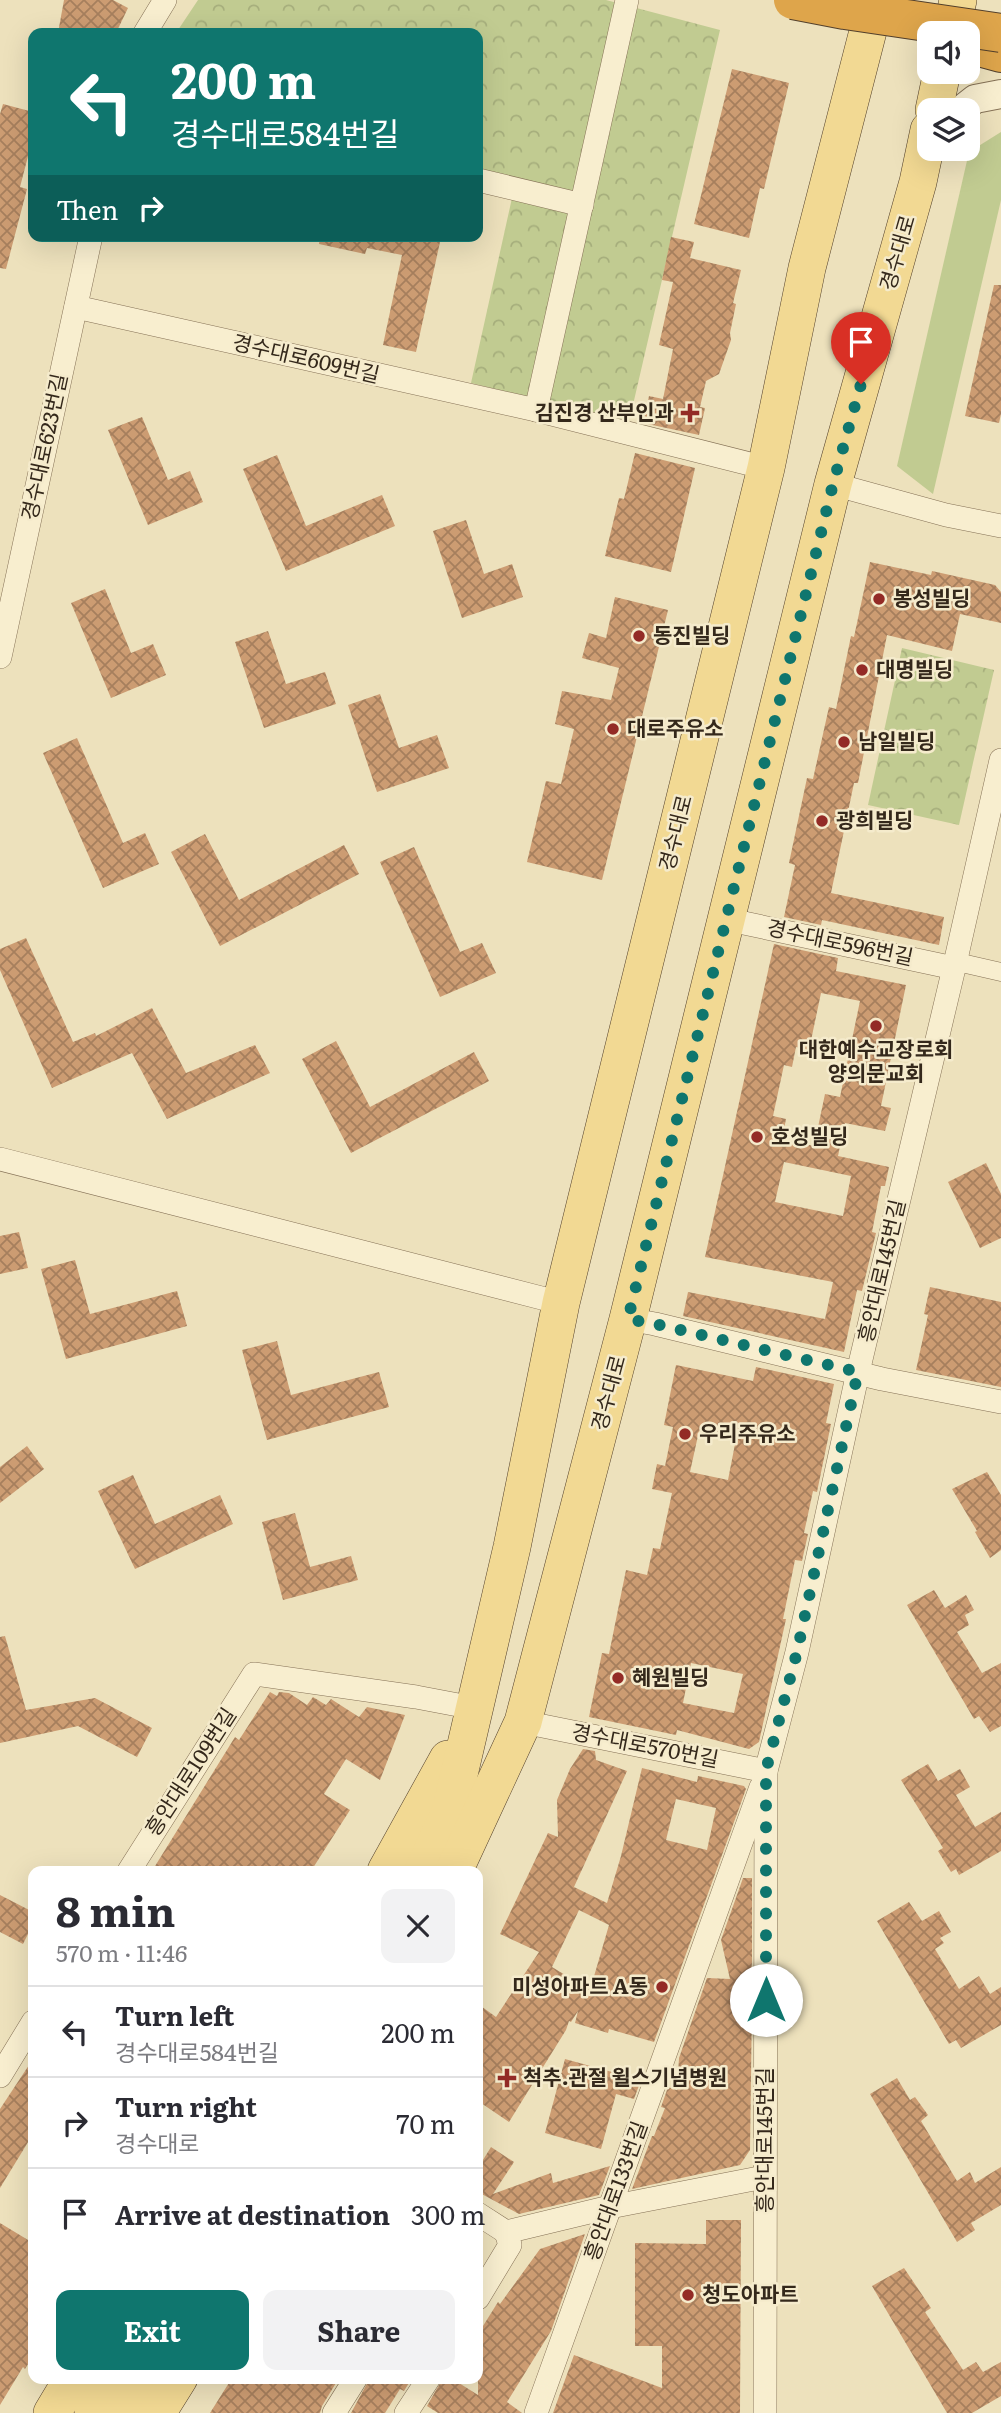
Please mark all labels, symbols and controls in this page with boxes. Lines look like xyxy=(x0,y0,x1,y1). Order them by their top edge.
map controls xyxy=(917,21,980,161)
button: sound xyxy=(917,21,980,84)
text: 200 m xyxy=(171,41,316,114)
icon: left xyxy=(56,56,147,147)
button: layers xyxy=(917,98,980,161)
text: 경수대로584번길 xyxy=(171,108,399,156)
text: Then xyxy=(56,189,118,228)
icon: right xyxy=(132,189,170,227)
street label: 경수대로 xyxy=(870,211,921,294)
pin xyxy=(831,312,891,384)
icon: arrive xyxy=(842,323,880,361)
street label: 경수대로609번길 xyxy=(230,325,383,389)
street label: 경수대로623번길 xyxy=(12,370,73,523)
place label: 김진경 산부인과 xyxy=(535,395,674,426)
marker: 김진경 산부인과 xyxy=(680,403,700,423)
place label: 봉성빌딩 xyxy=(893,581,970,612)
marker: 봉성빌딩 xyxy=(871,591,887,607)
place label: 동진빌딩 xyxy=(653,618,730,649)
marker: 동진빌딩 xyxy=(631,628,647,644)
place label: 대명빌딩 xyxy=(876,652,953,683)
marker: 대명빌딩 xyxy=(854,662,870,678)
place label: 대로주유소 xyxy=(627,711,724,742)
marker: 대로주유소 xyxy=(605,721,621,737)
place label: 남일빌딩 xyxy=(858,724,935,755)
marker: 남일빌딩 xyxy=(836,734,852,750)
street label: 경수대로 xyxy=(649,791,698,874)
place label: 광희빌딩 xyxy=(836,803,913,834)
marker: 광희빌딩 xyxy=(814,813,830,829)
street label: 경수대로596번길 xyxy=(764,910,917,971)
marker: 대한예수교장로회 양의문교회 xyxy=(868,1018,884,1034)
place label: 대한예수교장로회 양의문교회 xyxy=(799,1032,953,1087)
place label: 호성빌딩 xyxy=(771,1119,848,1150)
marker: 호성빌딩 xyxy=(749,1129,765,1145)
street label: 흥안대로145번길 xyxy=(848,1196,911,1345)
street label: 경수대로 xyxy=(582,1351,632,1434)
place label: 우리주유소 xyxy=(699,1416,796,1447)
marker: 우리주유소 xyxy=(677,1426,693,1442)
place label: 혜원빌딩 xyxy=(632,1660,709,1691)
marker: 혜원빌딩 xyxy=(610,1670,626,1686)
street label: 흥안대로109번길 xyxy=(136,1700,242,1841)
street label: 경수대로570번길 xyxy=(569,1714,722,1773)
text: 8 min xyxy=(56,1878,176,1940)
button: close xyxy=(381,1889,455,1963)
text: 570 m · 11:46 xyxy=(56,1935,187,1969)
position arrow xyxy=(729,1963,803,2037)
place label: 미성아파트 A동 xyxy=(512,1969,648,2000)
marker: 미성아파트 A동 xyxy=(654,1979,670,1995)
text: Turn left xyxy=(115,1995,234,2034)
text: 200 m xyxy=(381,2012,455,2051)
icon: left xyxy=(56,2013,94,2051)
text: 경수대로584번길 xyxy=(115,2034,279,2068)
place label: 척추.관절 윌스기념병원 xyxy=(523,2060,727,2091)
street label: 흥안대로145번길 xyxy=(747,2067,778,2213)
marker: 척추.관절 윌스기념병원 xyxy=(497,2068,517,2088)
text: Turn right xyxy=(115,2086,257,2125)
text: 70 m xyxy=(396,2103,455,2142)
icon: right xyxy=(56,2104,94,2142)
street label: 흥안대로133번길 xyxy=(574,2116,653,2264)
text: 경수대로 xyxy=(115,2125,200,2159)
text: Arrive at destination xyxy=(115,2194,390,2233)
text: 300 m xyxy=(411,2194,486,2233)
icon: arrive xyxy=(56,2195,94,2233)
place label: 청도아파트 xyxy=(702,2277,799,2308)
marker: 청도아파트 xyxy=(680,2287,696,2303)
button: Exit xyxy=(56,2290,249,2370)
button: Share xyxy=(263,2290,455,2370)

